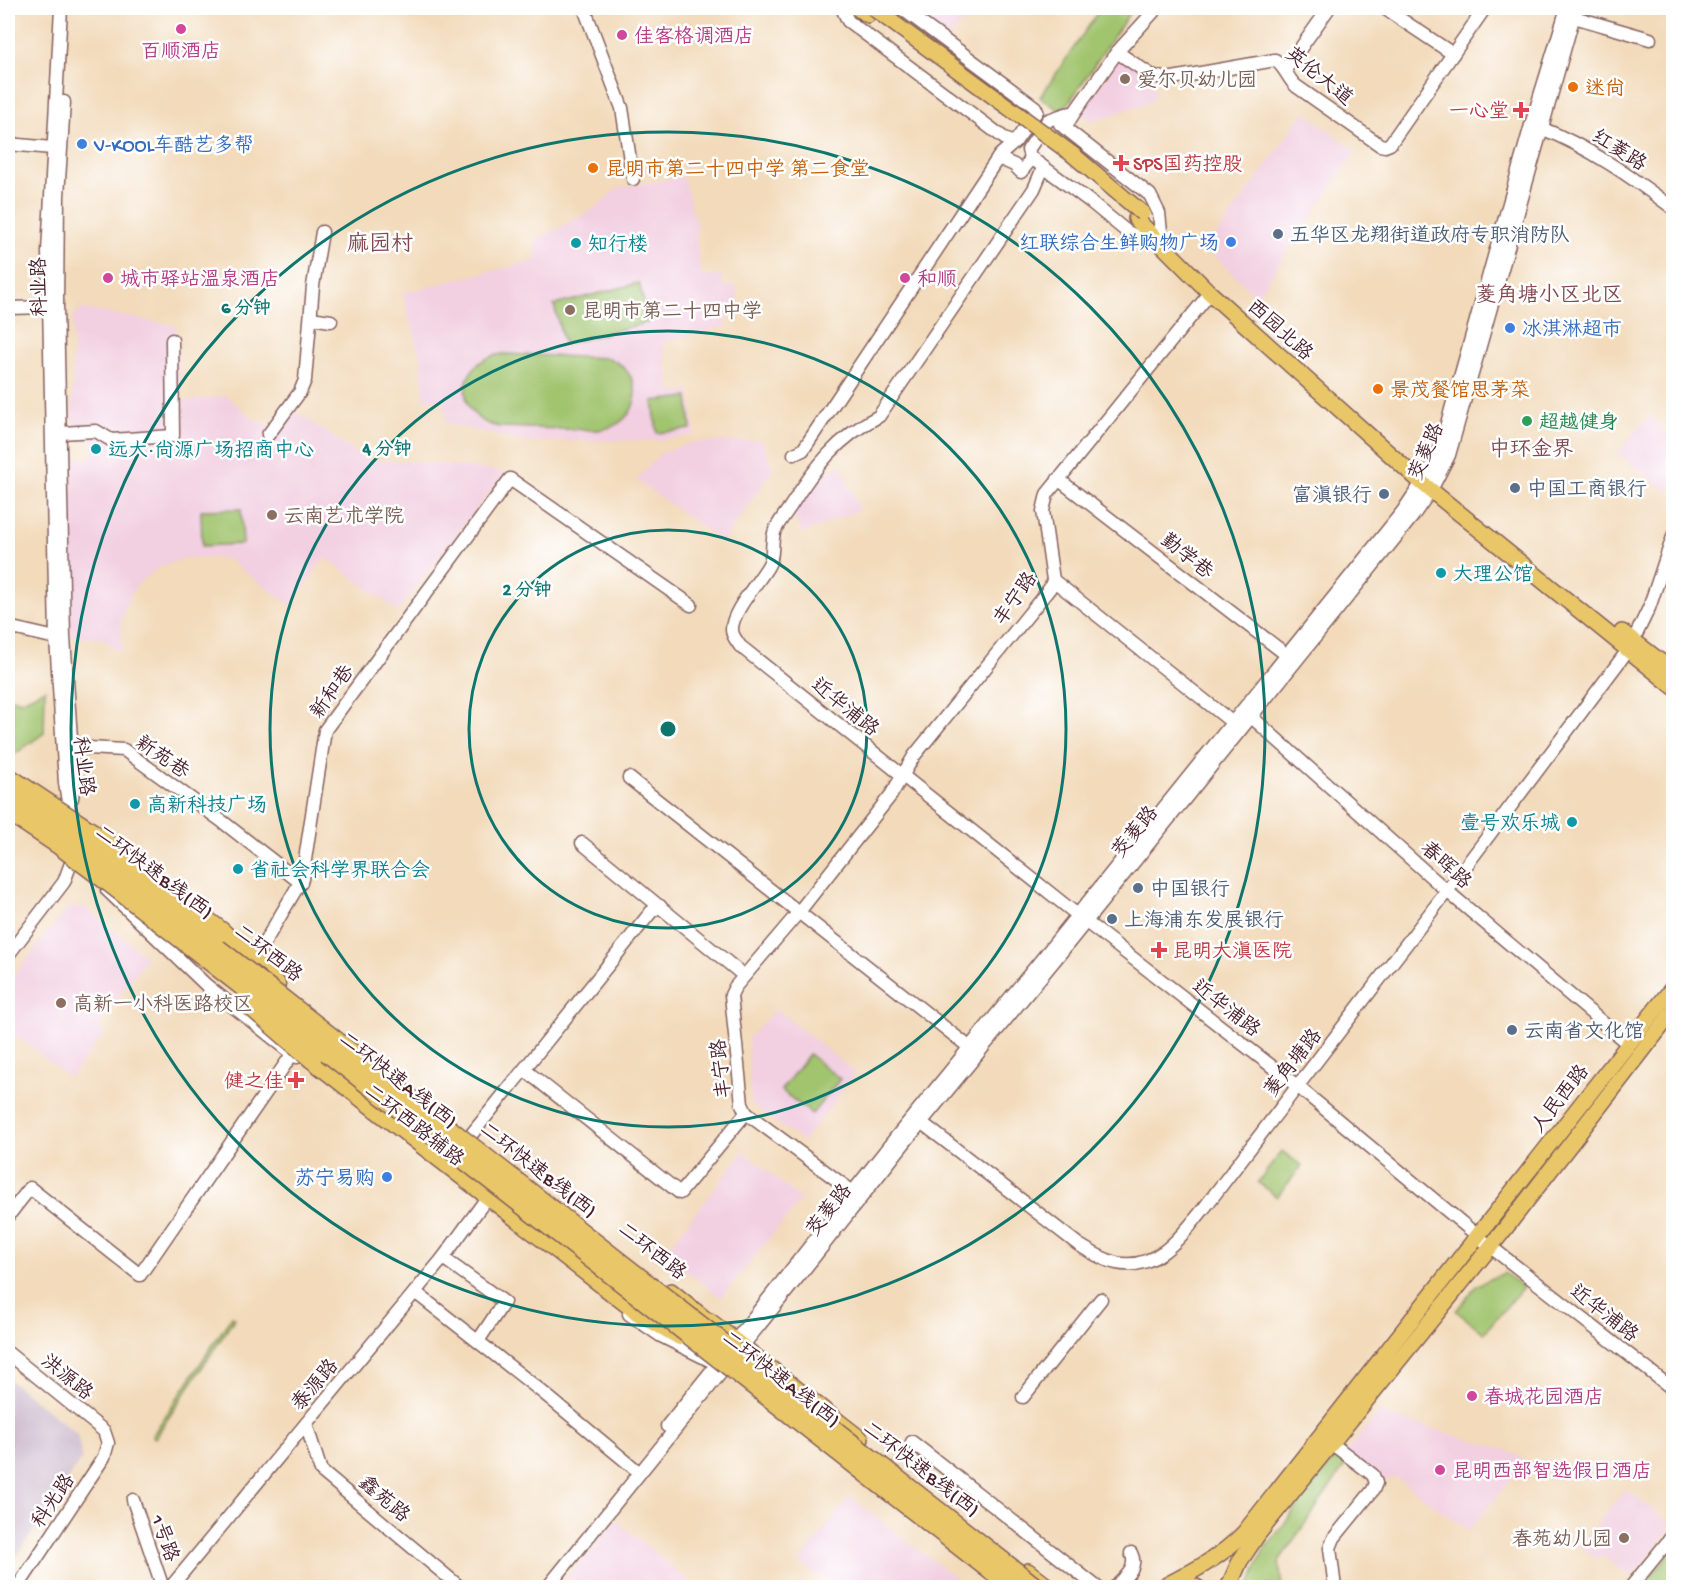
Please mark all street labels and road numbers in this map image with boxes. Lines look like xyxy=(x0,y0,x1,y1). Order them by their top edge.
street label: 英伦大道 xyxy=(1279,42,1357,112)
street label: 红菱路 xyxy=(1587,125,1652,178)
street label: 科业路 xyxy=(27,256,54,317)
street label: 西园北路 xyxy=(1241,295,1318,368)
street label: 茭菱路 xyxy=(1404,419,1451,484)
street label: 勤学巷 xyxy=(1155,529,1219,586)
street label: 丰宁路 xyxy=(989,567,1044,631)
street label: 新和巷 xyxy=(306,660,361,724)
street label: 近华浦路 xyxy=(805,673,884,743)
street label: 新苑巷 xyxy=(130,731,194,786)
street label: 科业路 xyxy=(66,735,99,799)
street label: 茭菱路 xyxy=(1107,801,1165,864)
street label: 二环快速B线(西) xyxy=(89,820,218,926)
street label: 春晖路 xyxy=(1415,836,1477,896)
street label: 二环西路 xyxy=(228,919,307,989)
street label: 近华浦路 xyxy=(1186,974,1265,1044)
street label: 菱角塘路 xyxy=(1259,1024,1329,1103)
street label: 二环快速A线(西) xyxy=(333,1027,462,1135)
street label: 丰宁路 xyxy=(707,1037,738,1100)
street label: 人民西路 xyxy=(1526,1060,1596,1139)
street label: 二环西路辅路 xyxy=(358,1079,469,1173)
street label: 二环快速B线(西) xyxy=(474,1118,601,1224)
street label: 茭菱路 xyxy=(802,1178,859,1242)
street label: 二环西路 xyxy=(612,1217,691,1287)
street label: 近华浦路 xyxy=(1564,1279,1643,1349)
street label: 二环快速A线(西) xyxy=(716,1326,845,1434)
street label: 洪源路 xyxy=(35,1349,98,1407)
street label: 泰源路 xyxy=(287,1354,345,1417)
street label: 二环快速B线(西) xyxy=(857,1417,984,1523)
street label: 科光路 xyxy=(27,1469,82,1533)
street label: 鑫苑路 xyxy=(352,1471,415,1529)
street label: 1号路 xyxy=(144,1511,184,1567)

